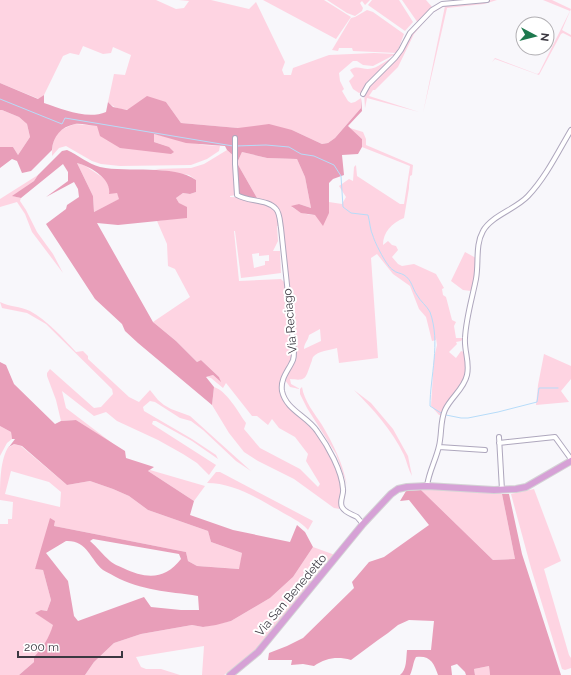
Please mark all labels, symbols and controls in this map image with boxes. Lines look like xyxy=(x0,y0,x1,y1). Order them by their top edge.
north arrow xyxy=(515,16,555,56)
text: N xyxy=(537,32,551,42)
street label: Via Reciago xyxy=(280,288,300,354)
street label: Via San Benedetto xyxy=(253,551,329,639)
scale bar xyxy=(18,633,122,659)
text: 200 m xyxy=(24,640,59,654)

